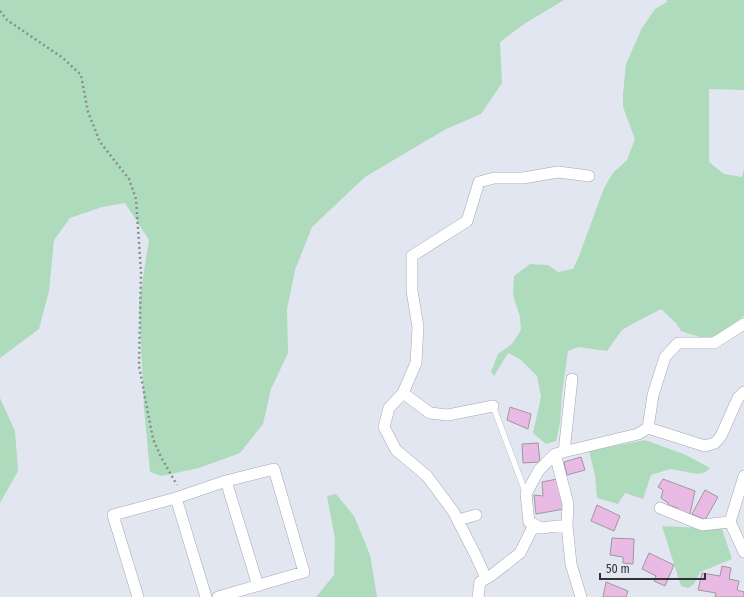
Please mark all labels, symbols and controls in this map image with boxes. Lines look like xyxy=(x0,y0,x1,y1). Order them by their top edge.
scale bar xyxy=(600,555,705,581)
text: 50 m xyxy=(606,562,630,576)

